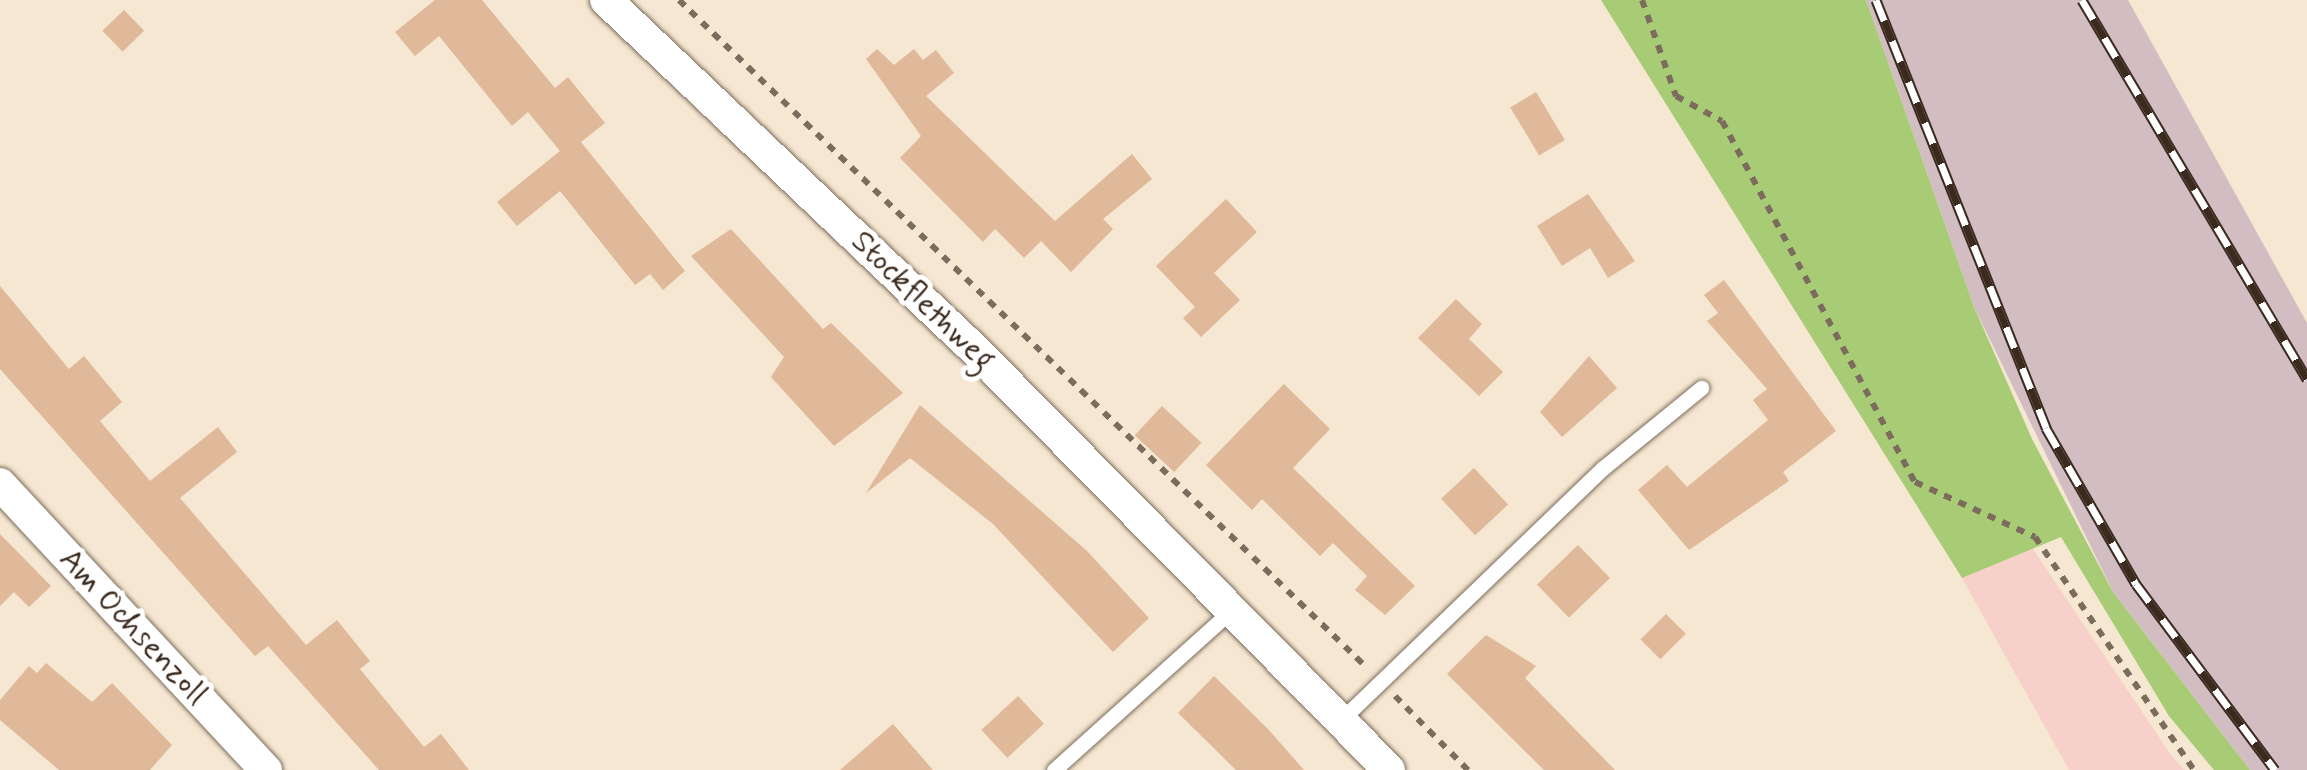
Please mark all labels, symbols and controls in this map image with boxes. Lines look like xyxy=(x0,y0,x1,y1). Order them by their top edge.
street label: Stockflethweg xyxy=(843,223,1003,379)
street label: Am Ochsenzoll xyxy=(50,540,216,714)

